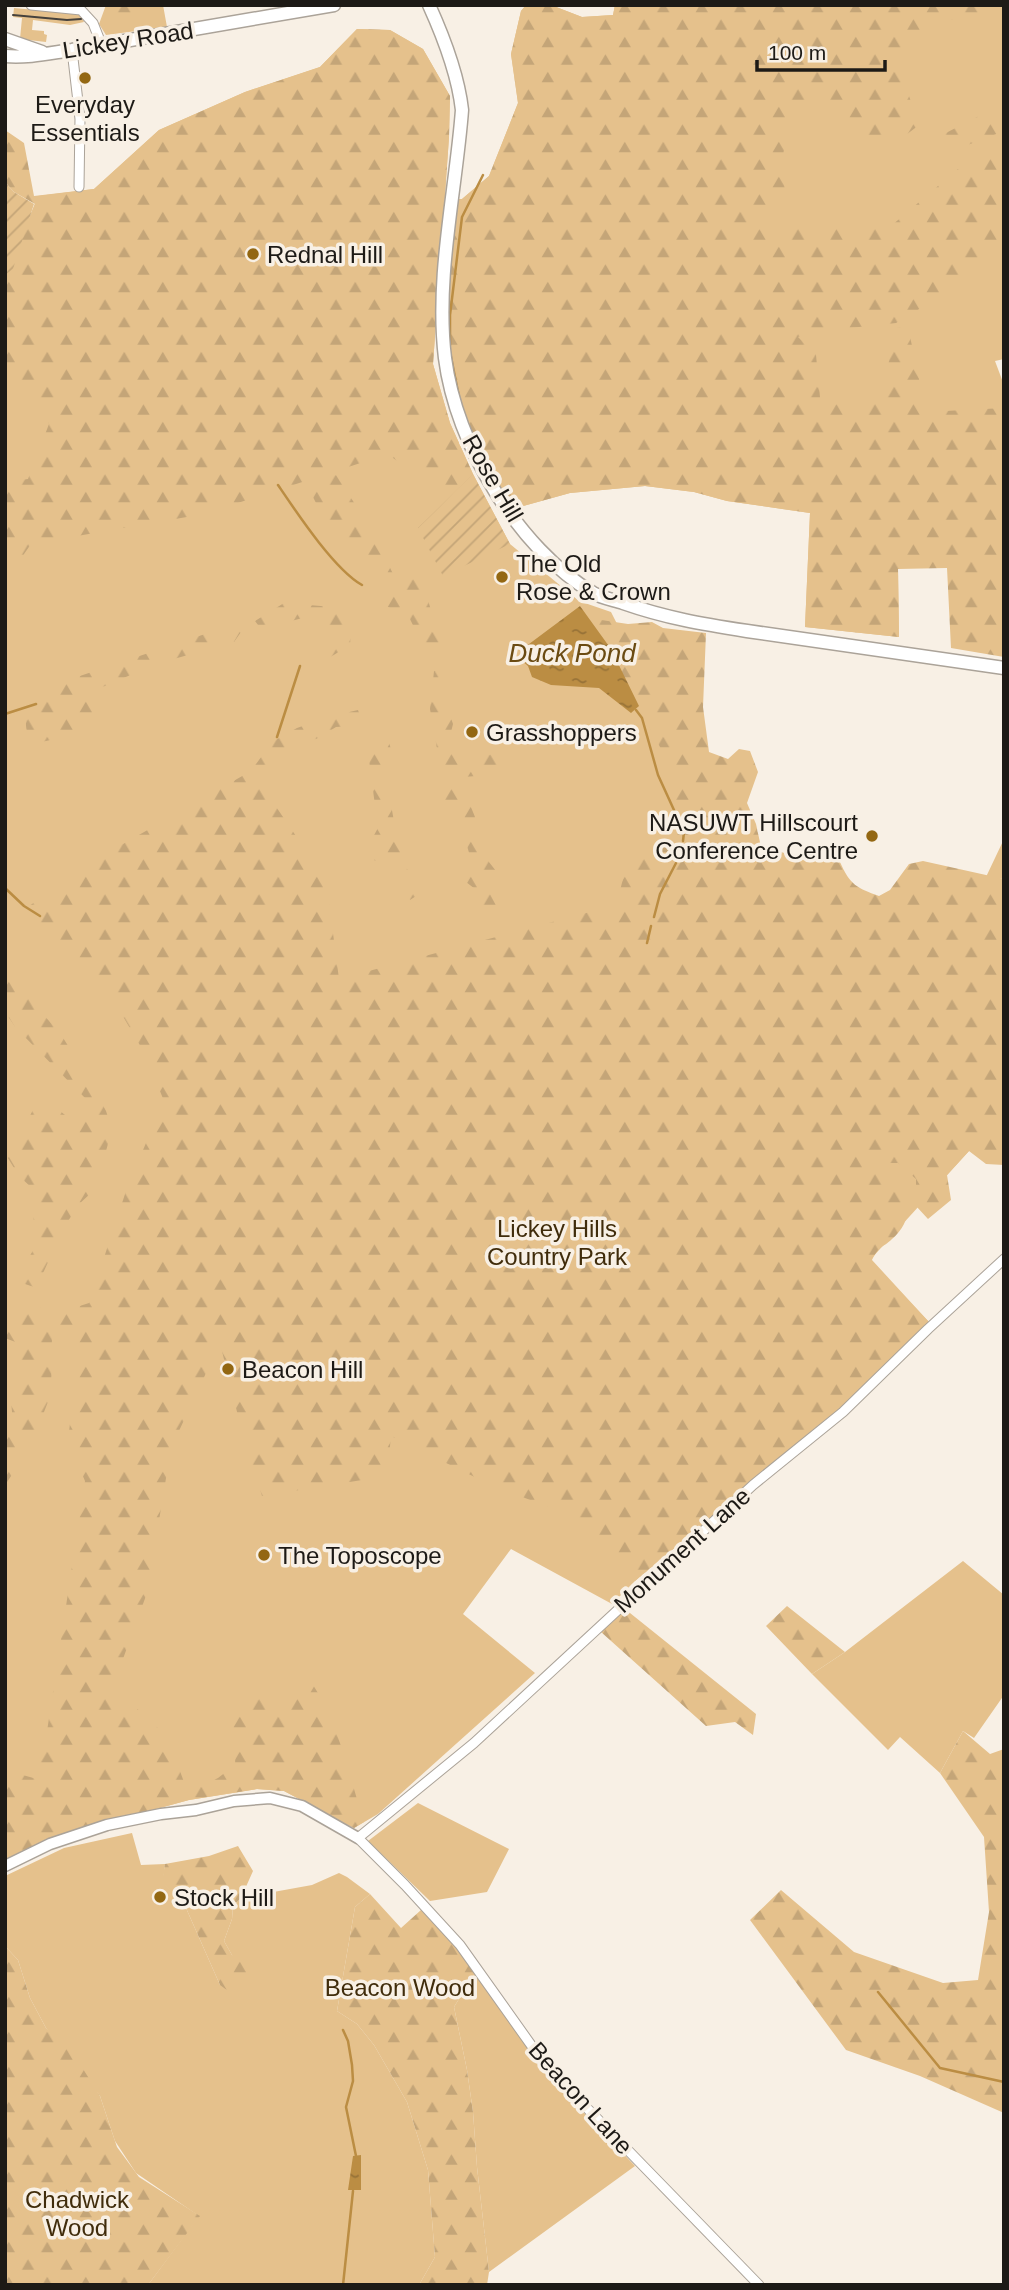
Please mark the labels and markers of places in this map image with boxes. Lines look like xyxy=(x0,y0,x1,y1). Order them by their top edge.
marker: Everyday Essentials xyxy=(77,70,93,86)
place label: Everyday Essentials xyxy=(30,91,140,146)
place label: Rednal Hill xyxy=(267,241,383,268)
marker: Rednal Hill xyxy=(245,246,261,262)
place label: The Old Rose & Crown xyxy=(516,550,671,605)
marker: The Old Rose & Crown xyxy=(494,569,510,585)
place label: Grasshoppers xyxy=(486,719,637,746)
marker: Grasshoppers xyxy=(464,724,480,740)
place label: NASUWT Hillscourt Conference Centre xyxy=(649,809,858,864)
marker: NASUWT Hillscourt Conference Centre xyxy=(864,828,880,844)
place label: Beacon Hill xyxy=(242,1356,363,1383)
marker: Beacon Hill xyxy=(220,1361,236,1377)
place label: The Toposcope xyxy=(278,1542,442,1569)
marker: The Toposcope xyxy=(256,1547,272,1563)
place label: Stock Hill xyxy=(174,1884,274,1911)
marker: Stock Hill xyxy=(152,1889,168,1905)

